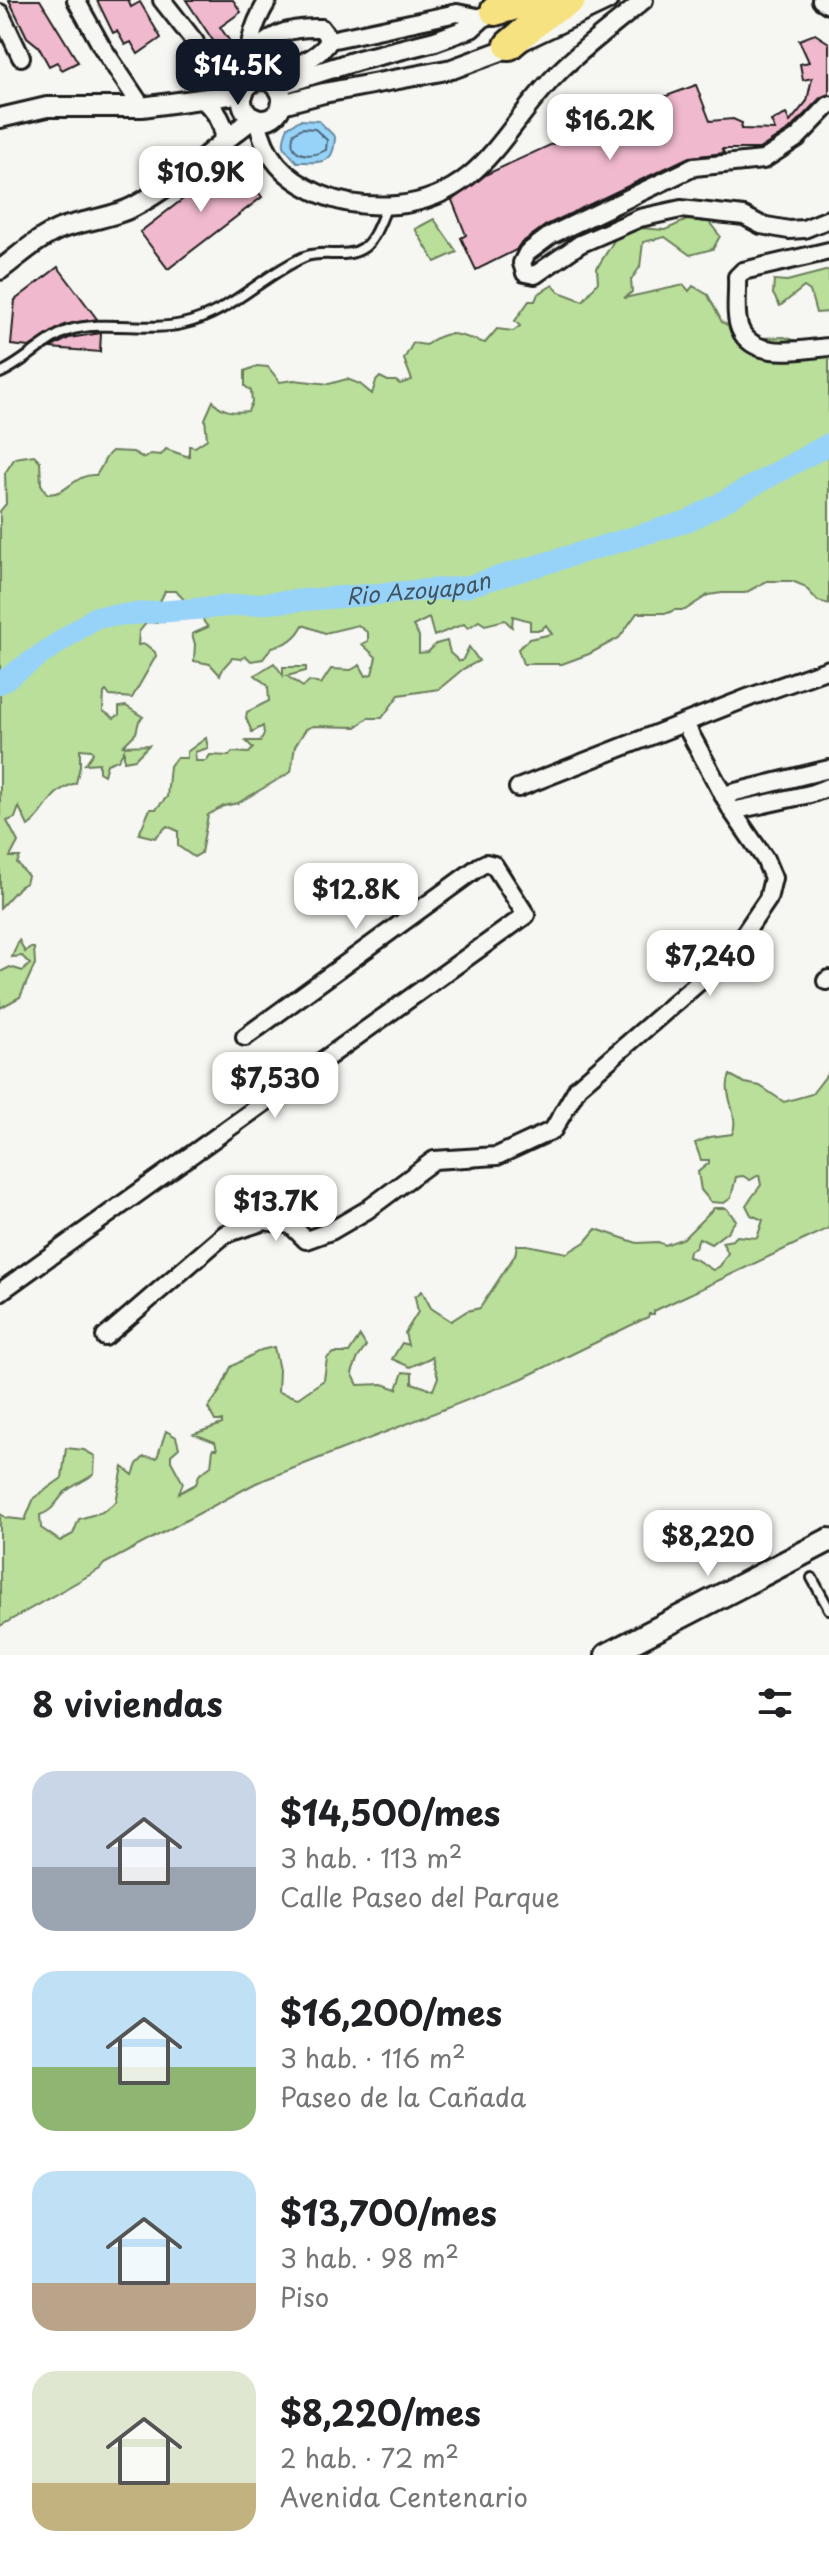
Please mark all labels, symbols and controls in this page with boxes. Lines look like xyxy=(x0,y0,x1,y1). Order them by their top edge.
pin: $14.5K xyxy=(173,39,303,107)
text: $14.5K xyxy=(194,45,282,84)
pin: $16.2K xyxy=(545,94,675,162)
text: $16.2K xyxy=(565,100,655,139)
pin: $10.9K xyxy=(136,146,266,214)
text: $10.9K xyxy=(157,152,245,191)
water label: Rio Azoyapan xyxy=(345,562,496,612)
pin: $12.8K xyxy=(291,863,421,931)
text: $12.8K xyxy=(312,869,400,908)
pin: $7,240 xyxy=(645,930,775,998)
text: $7,240 xyxy=(665,936,755,975)
pin: $7,530 xyxy=(210,1052,340,1120)
text: $7,530 xyxy=(230,1058,320,1097)
pin: $13.7K xyxy=(211,1175,341,1243)
text: $13.7K xyxy=(233,1181,319,1220)
pin: $8,220 xyxy=(643,1510,773,1578)
text: $8,220 xyxy=(661,1516,755,1555)
text: 8 viviendas xyxy=(32,1677,223,1729)
icon: filters xyxy=(753,1681,797,1725)
text: $14,500/mes xyxy=(280,1786,500,1838)
icon: home xyxy=(96,1803,192,1899)
text: 3 hab. · 113 m² xyxy=(280,1838,462,1877)
text: Calle Paseo del Parque xyxy=(280,1877,560,1916)
text: $16,200/mes xyxy=(280,1986,502,2038)
icon: home xyxy=(96,2003,192,2099)
text: 3 hab. · 116 m² xyxy=(280,2038,466,2077)
text: Paseo de la Cañada xyxy=(280,2077,526,2116)
text: $13,700/mes xyxy=(280,2186,497,2238)
icon: home xyxy=(96,2203,192,2299)
text: 3 hab. · 98 m² xyxy=(280,2238,459,2277)
text: Piso xyxy=(280,2277,329,2316)
text: $8,220/mes xyxy=(280,2386,481,2438)
icon: home xyxy=(96,2403,192,2499)
text: 2 hab. · 72 m² xyxy=(280,2438,459,2477)
text: Avenida Centenario xyxy=(280,2477,528,2516)

